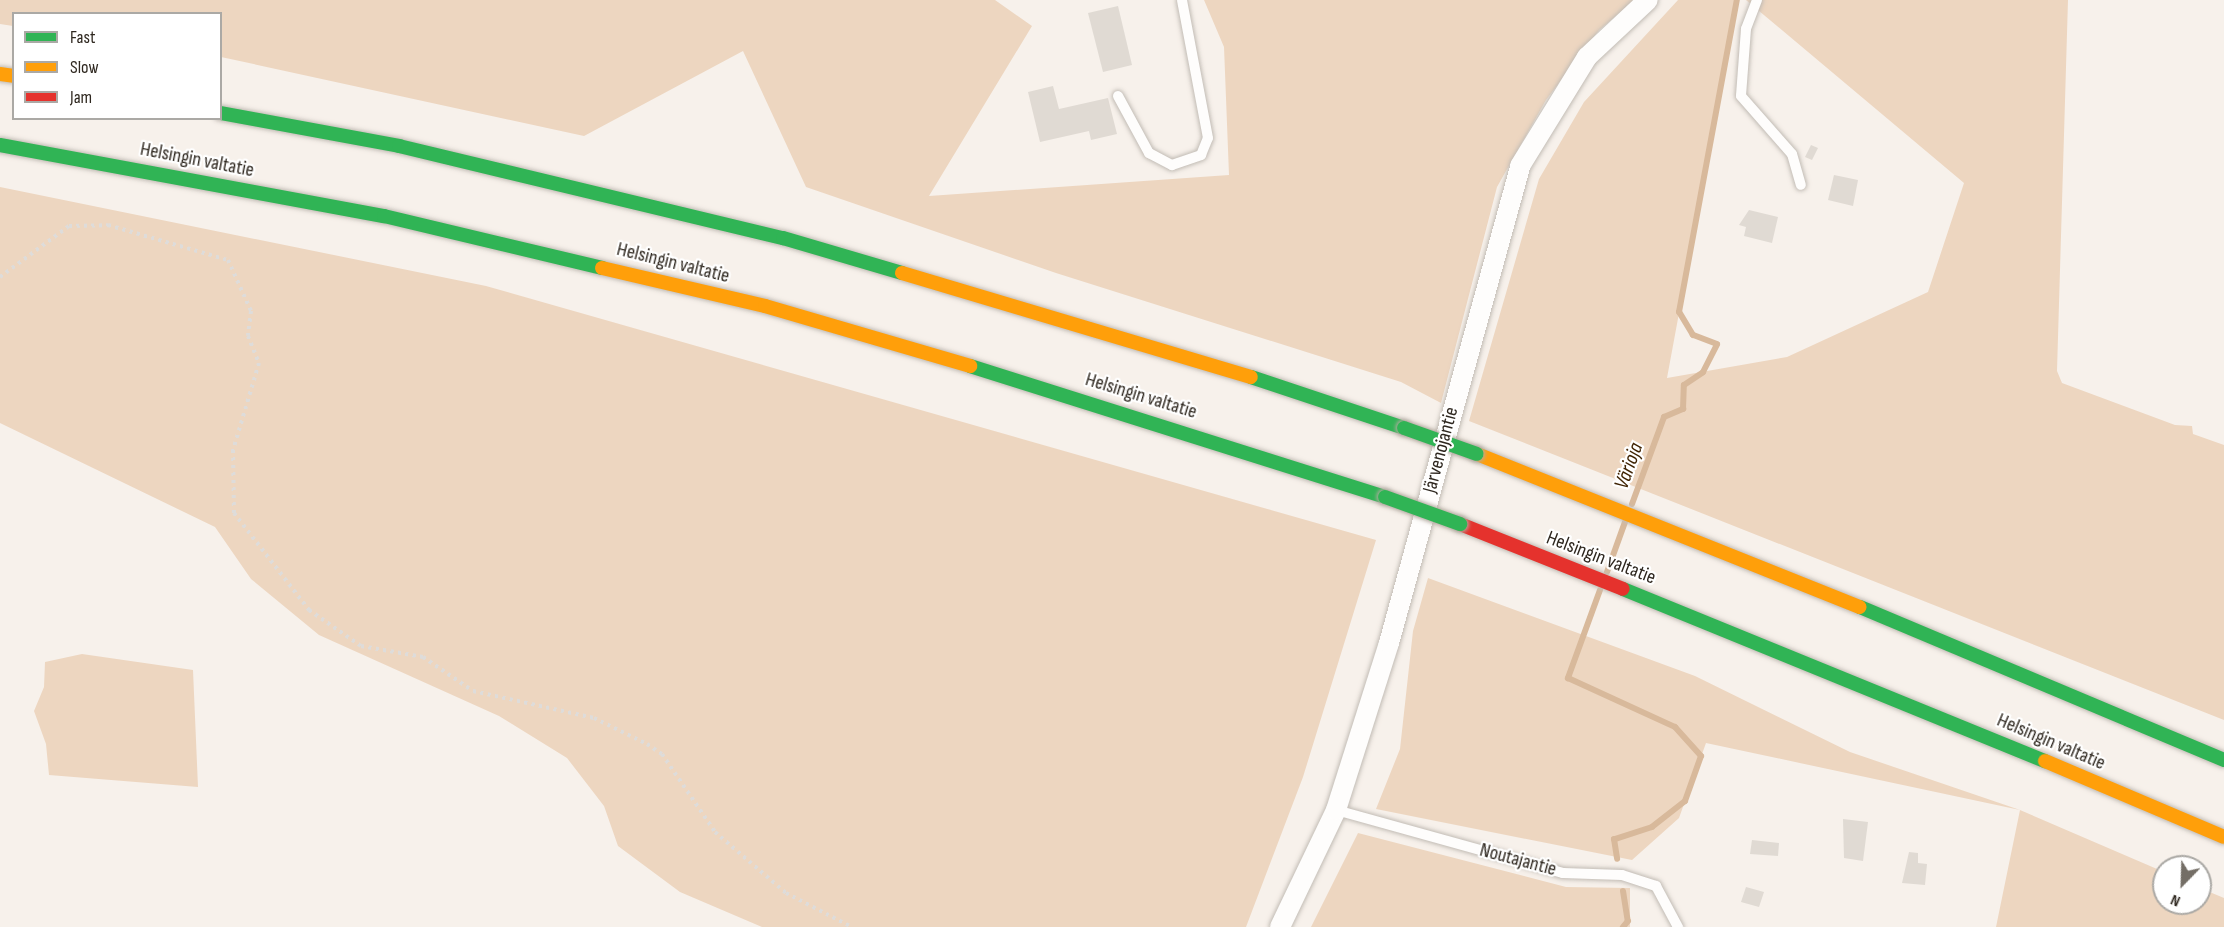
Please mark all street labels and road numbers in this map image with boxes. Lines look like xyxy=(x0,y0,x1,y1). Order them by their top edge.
street label: Helsingin valtatie xyxy=(138,137,256,183)
street label: Helsingin valtatie xyxy=(614,237,732,289)
street label: Helsingin valtatie xyxy=(1082,368,1200,424)
street label: Järvenojantie xyxy=(1418,404,1464,496)
street label: Helsingin valtatie xyxy=(1543,526,1659,590)
street label: Helsingin valtatie xyxy=(1993,708,2109,776)
street label: Noutajantie xyxy=(1477,838,1559,882)

